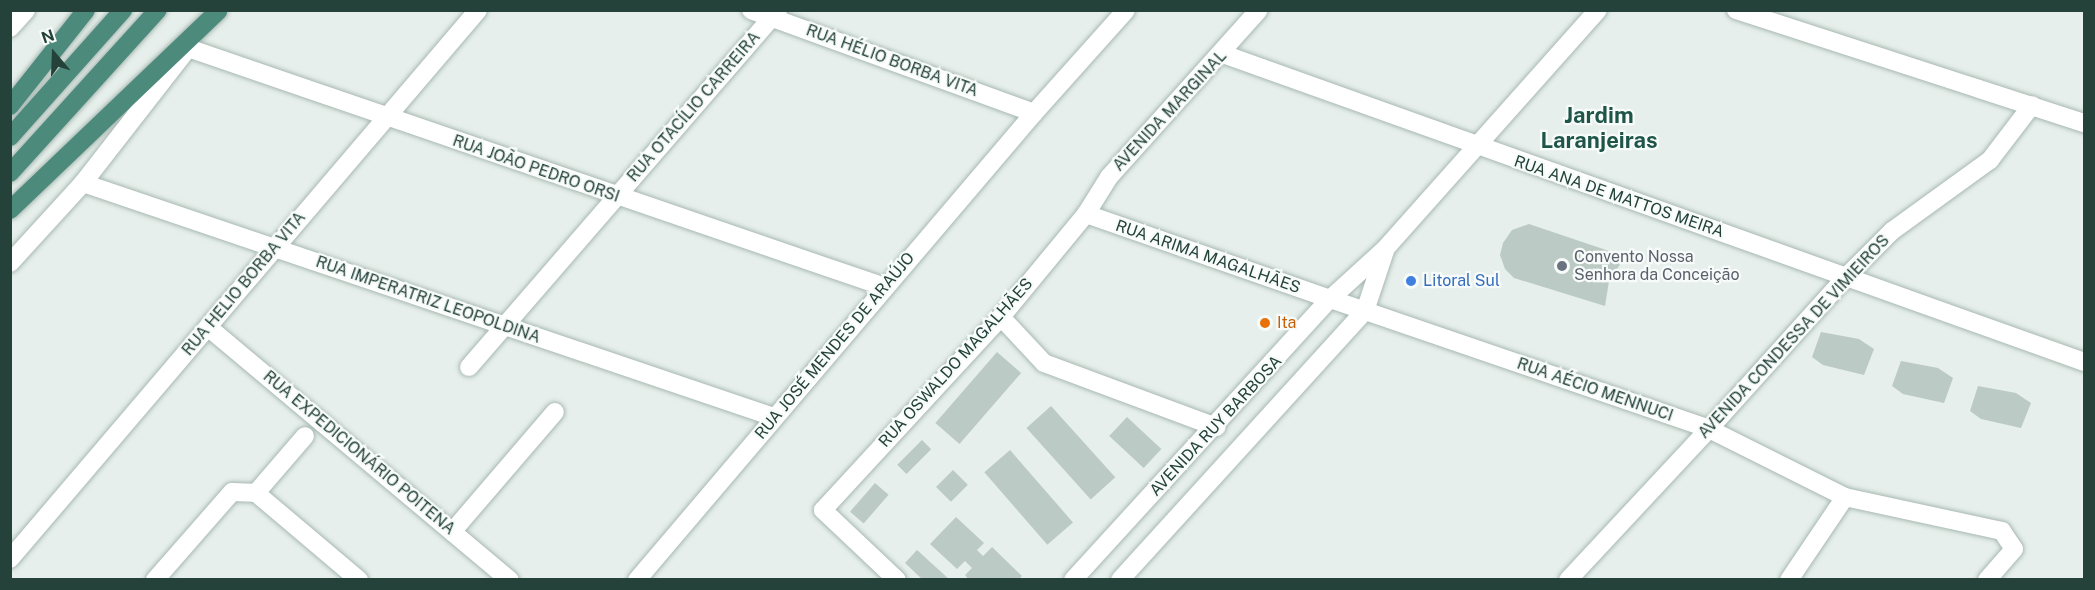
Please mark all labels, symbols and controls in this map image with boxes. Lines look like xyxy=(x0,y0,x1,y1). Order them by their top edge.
street label: RUA HÉLIO BORBA VITA xyxy=(803,21,981,101)
north arrow xyxy=(24,24,84,84)
text: N xyxy=(39,25,57,48)
street label: RUA OTACÍLIO CARREIRA xyxy=(624,28,764,186)
street label: AVENIDA MARGINAL xyxy=(1109,47,1231,175)
district label: Jardim Laranjeiras xyxy=(1540,102,1658,154)
street label: RUA JOÃO PEDRO ORSI xyxy=(450,131,622,207)
street label: RUA ANA DE MATTOS MEIRA xyxy=(1512,152,1726,242)
street label: RUA HELIO BORBA VITA xyxy=(178,208,310,360)
street label: RUA ARIMA MAGALHÃES xyxy=(1113,216,1303,298)
street label: AVENIDA CONDESSA DE VIMIEIROS xyxy=(1694,231,1894,443)
place label: Convento Nossa Senhora da Conceição xyxy=(1574,247,1740,285)
street label: RUA JOSÉ MENDES DE ARAÚJO xyxy=(751,249,919,443)
street label: RUA IMPERATRIZ LEOPOLDINA xyxy=(313,252,543,348)
marker: Convento Nossa Senhora da Conceição xyxy=(1555,259,1569,273)
place label: Litoral Sul xyxy=(1423,271,1500,291)
street label: RUA OSWALDO MAGALHÃES xyxy=(875,274,1037,452)
marker: Litoral Sul xyxy=(1404,274,1418,288)
place label: Ita xyxy=(1277,313,1296,333)
marker: Ita xyxy=(1258,316,1272,330)
street label: AVENIDA RUY BARBOSA xyxy=(1146,352,1286,500)
street label: RUA AÉCIO MENNUCI xyxy=(1514,354,1676,426)
street label: RUA EXPEDICIONÁRIO POITENA xyxy=(259,367,459,539)

